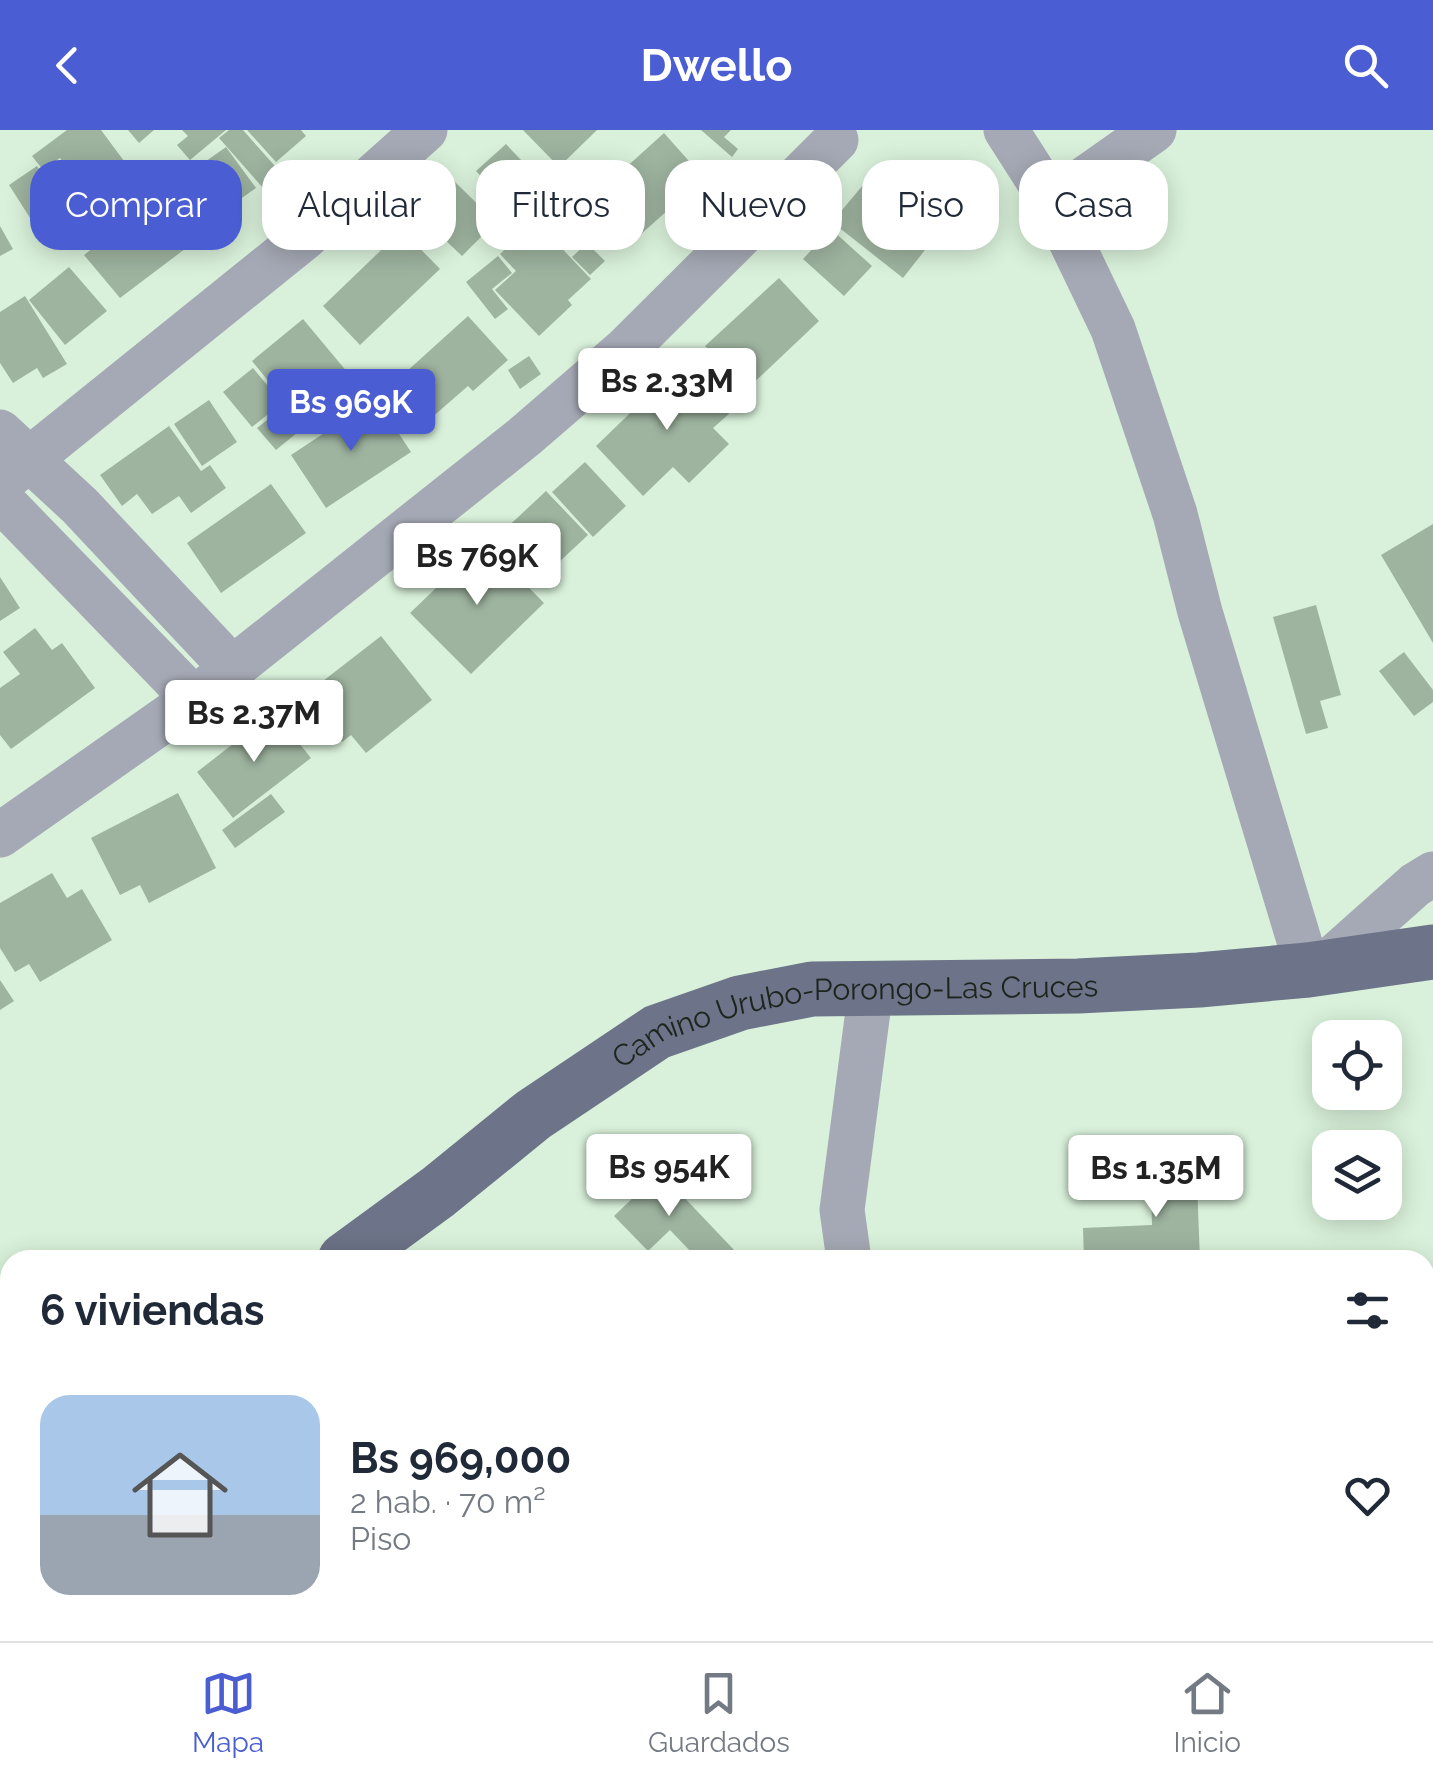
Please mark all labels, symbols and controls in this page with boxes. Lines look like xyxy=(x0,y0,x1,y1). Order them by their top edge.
icon: back xyxy=(40,38,95,93)
icon: search xyxy=(1338,38,1393,93)
text: Dwello xyxy=(641,39,792,92)
chip: Comprar xyxy=(30,160,242,250)
chip: Alquilar xyxy=(262,160,456,250)
chip: Filtros xyxy=(476,160,645,250)
chip: Nuevo xyxy=(665,160,842,250)
chip: Piso xyxy=(862,160,999,250)
chip: Casa xyxy=(1019,160,1168,250)
pin: Bs 2.33M xyxy=(564,348,770,433)
text: Bs 2.33M xyxy=(600,362,734,399)
pin: Bs 969K xyxy=(259,369,443,454)
text: Bs 969K xyxy=(289,383,413,420)
pin: Bs 769K xyxy=(385,523,569,608)
text: Bs 769K xyxy=(416,537,538,574)
pin: Bs 2.37M xyxy=(151,680,357,765)
text: Bs 2.37M xyxy=(187,694,321,731)
street label: Camino Urubo-Porongo-Las Cruces xyxy=(605,968,1099,1075)
map controls xyxy=(1312,1020,1402,1220)
button: locate xyxy=(1312,1020,1402,1110)
button: layers xyxy=(1312,1130,1402,1220)
pin: Bs 954K xyxy=(577,1134,761,1219)
pin: Bs 1.35M xyxy=(1053,1135,1259,1220)
text: Bs 954K xyxy=(608,1148,730,1185)
text: Bs 1.35M xyxy=(1090,1149,1222,1186)
icon: filters xyxy=(1340,1283,1395,1338)
text: 6 viviendas xyxy=(40,1286,265,1335)
text: Bs 969,000 xyxy=(350,1434,571,1483)
icon: home xyxy=(120,1435,240,1555)
icon: heart xyxy=(1340,1468,1395,1523)
text: 2 hab. · 70 m² xyxy=(350,1483,546,1520)
text: Piso xyxy=(350,1520,411,1557)
tab: Mapa xyxy=(192,1666,264,1759)
tab: Guardados xyxy=(648,1666,790,1759)
tab: Inicio xyxy=(1174,1666,1241,1759)

